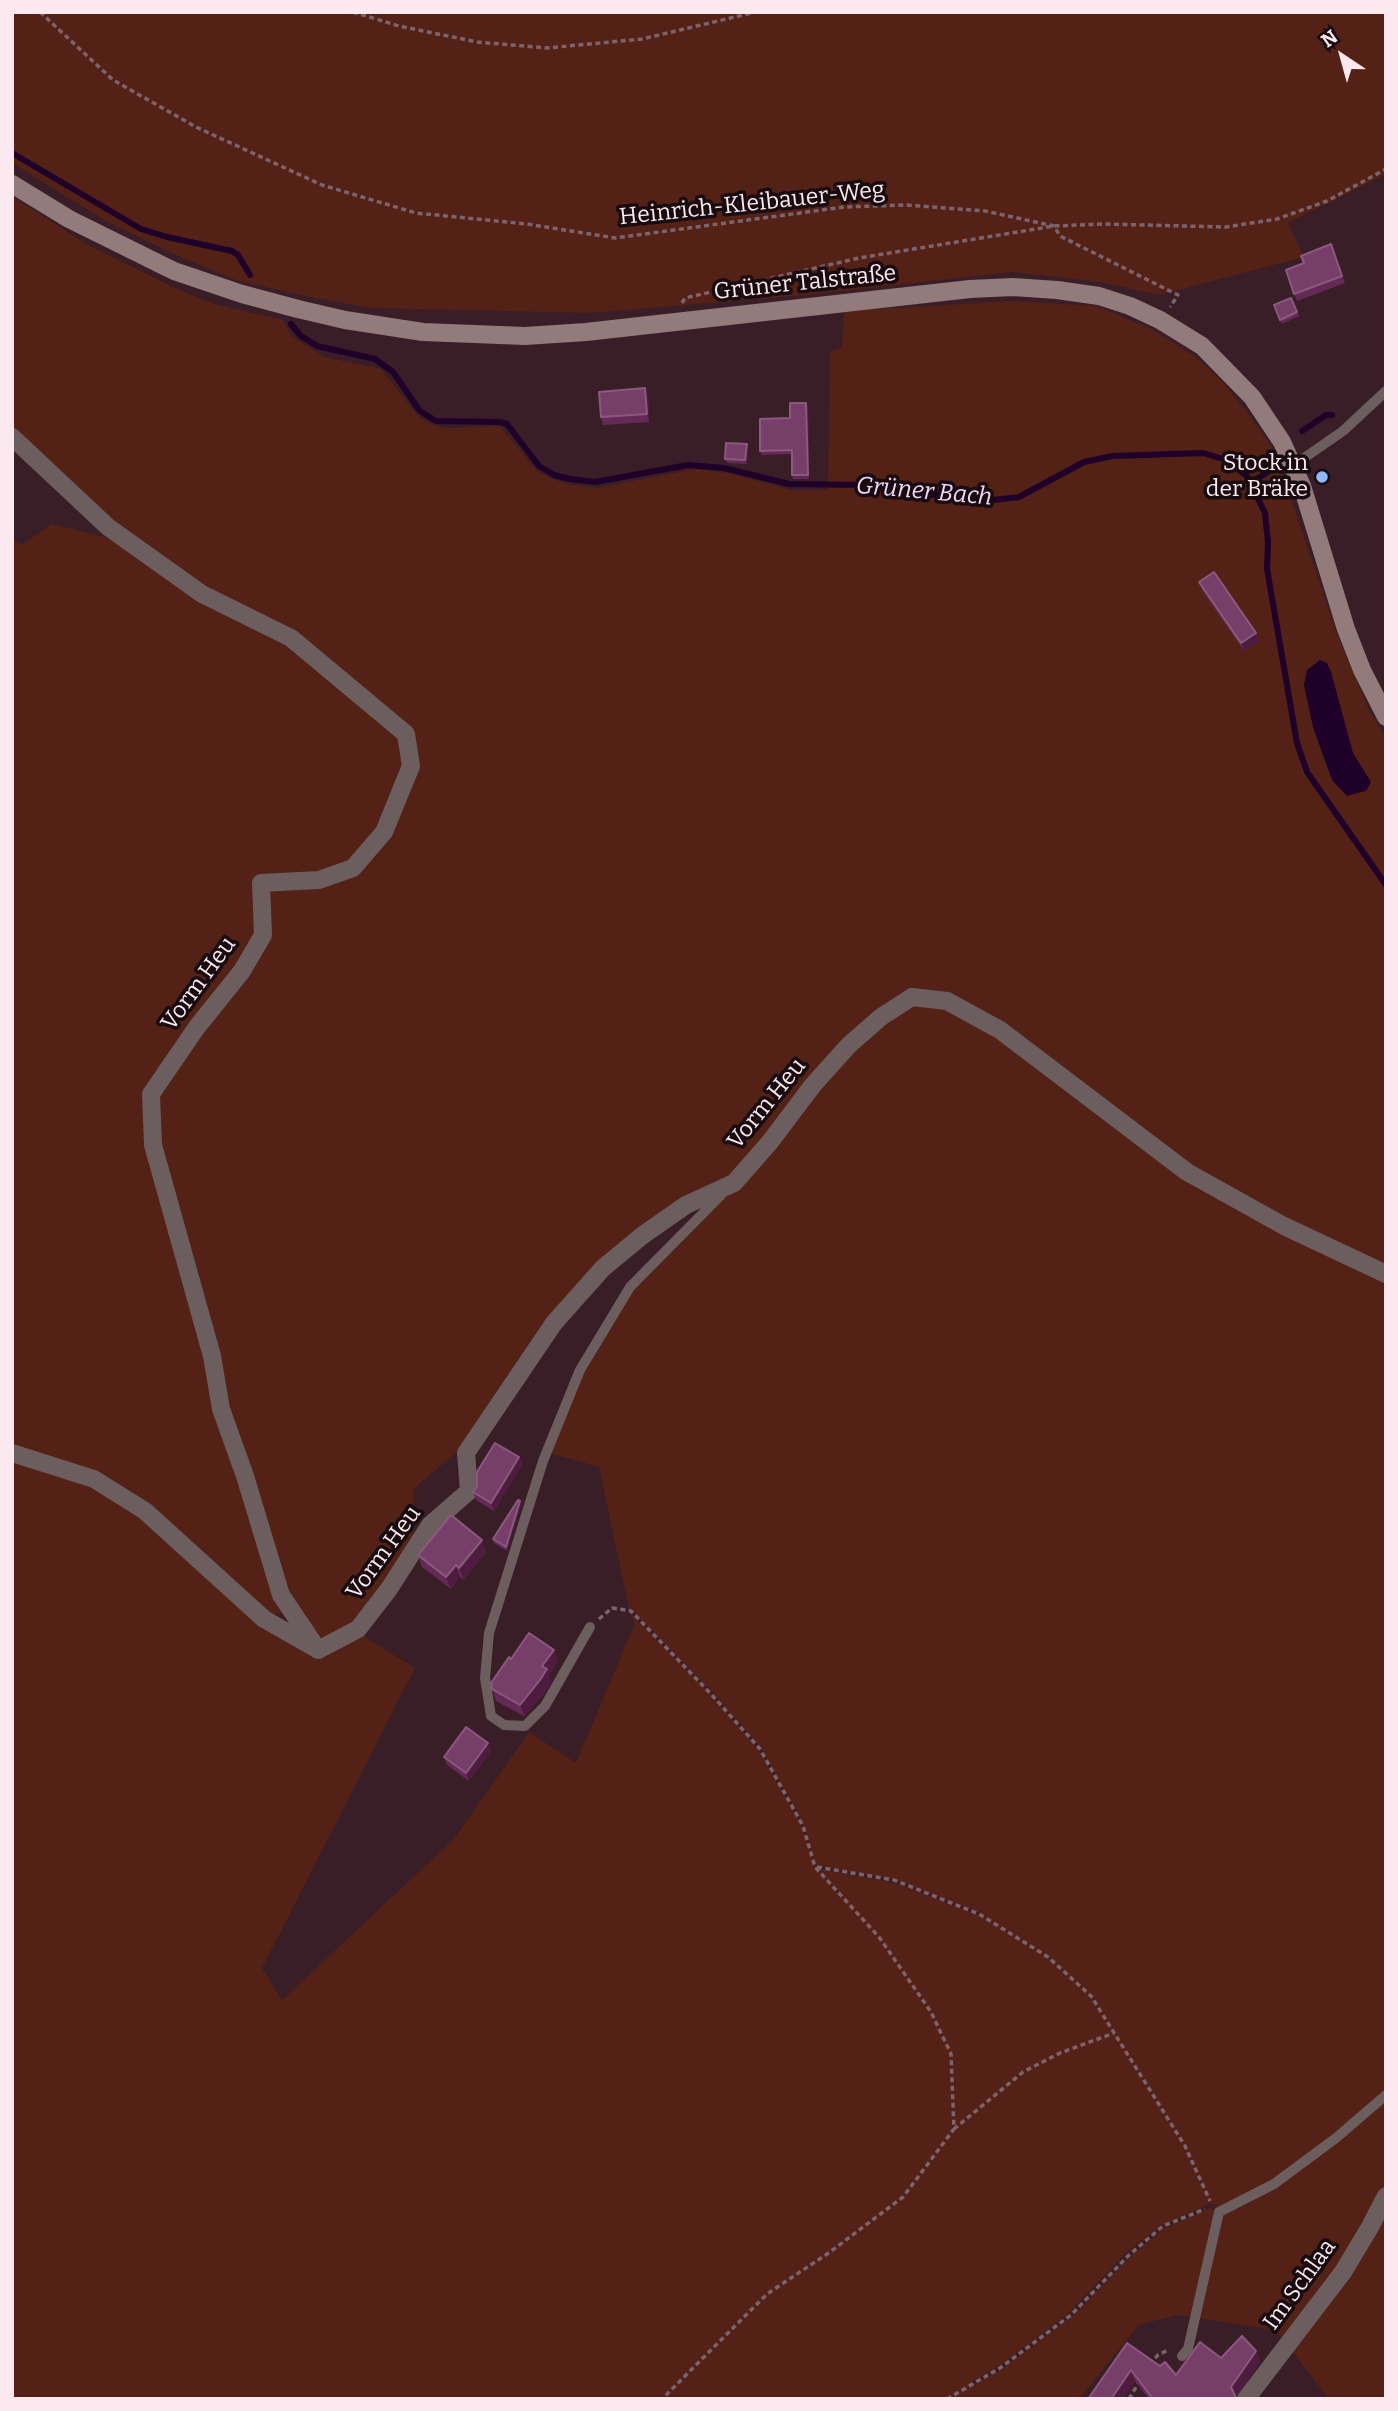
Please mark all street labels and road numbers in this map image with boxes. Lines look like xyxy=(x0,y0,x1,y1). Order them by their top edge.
street label: Heinrich-Kleibauer-Weg xyxy=(618,176,886,232)
street label: Grüner Talstraße xyxy=(712,260,898,306)
street label: Vorm Heu xyxy=(156,932,242,1036)
street label: Vorm Heu xyxy=(722,1053,812,1155)
street label: Vorm Heu xyxy=(341,1501,427,1605)
street label: Im Schlaa xyxy=(1258,2234,1342,2336)

